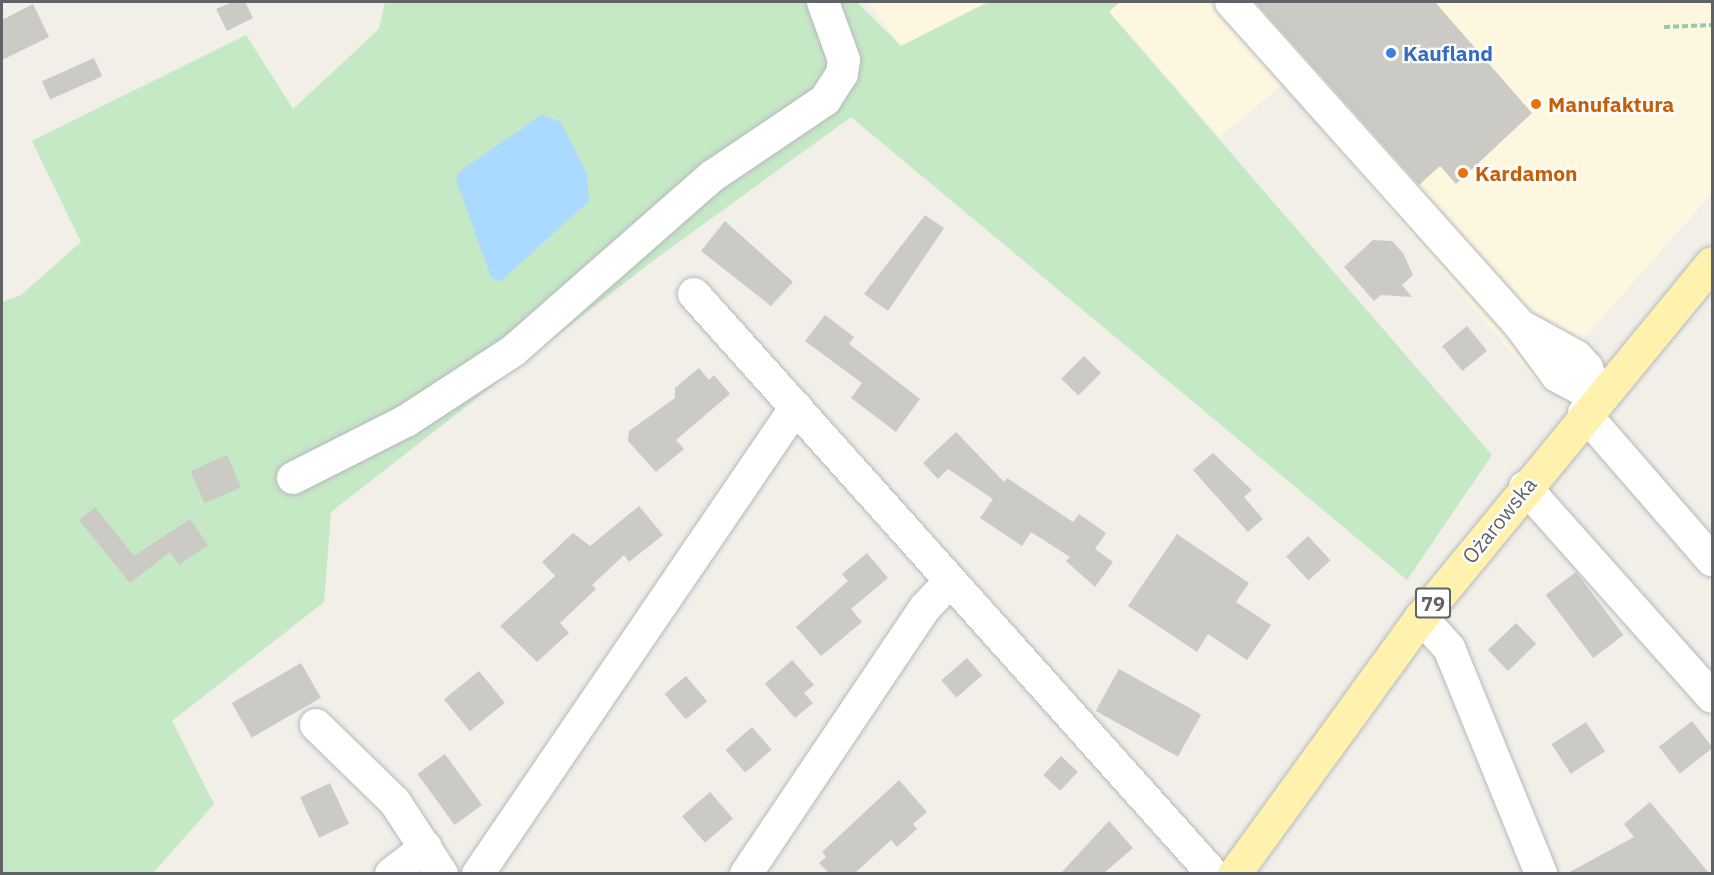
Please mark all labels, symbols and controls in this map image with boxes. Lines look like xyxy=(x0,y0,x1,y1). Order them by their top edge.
place label: Kaufland xyxy=(1403,40,1493,66)
marker: Kaufland xyxy=(1384,46,1398,60)
place label: Manufaktura xyxy=(1548,91,1674,117)
marker: Manufaktura xyxy=(1529,97,1543,111)
place label: Kardamon xyxy=(1475,160,1578,186)
marker: Kardamon xyxy=(1456,166,1470,180)
street label: Ożarowska xyxy=(1457,472,1541,568)
road number: 79 xyxy=(1415,586,1451,620)

